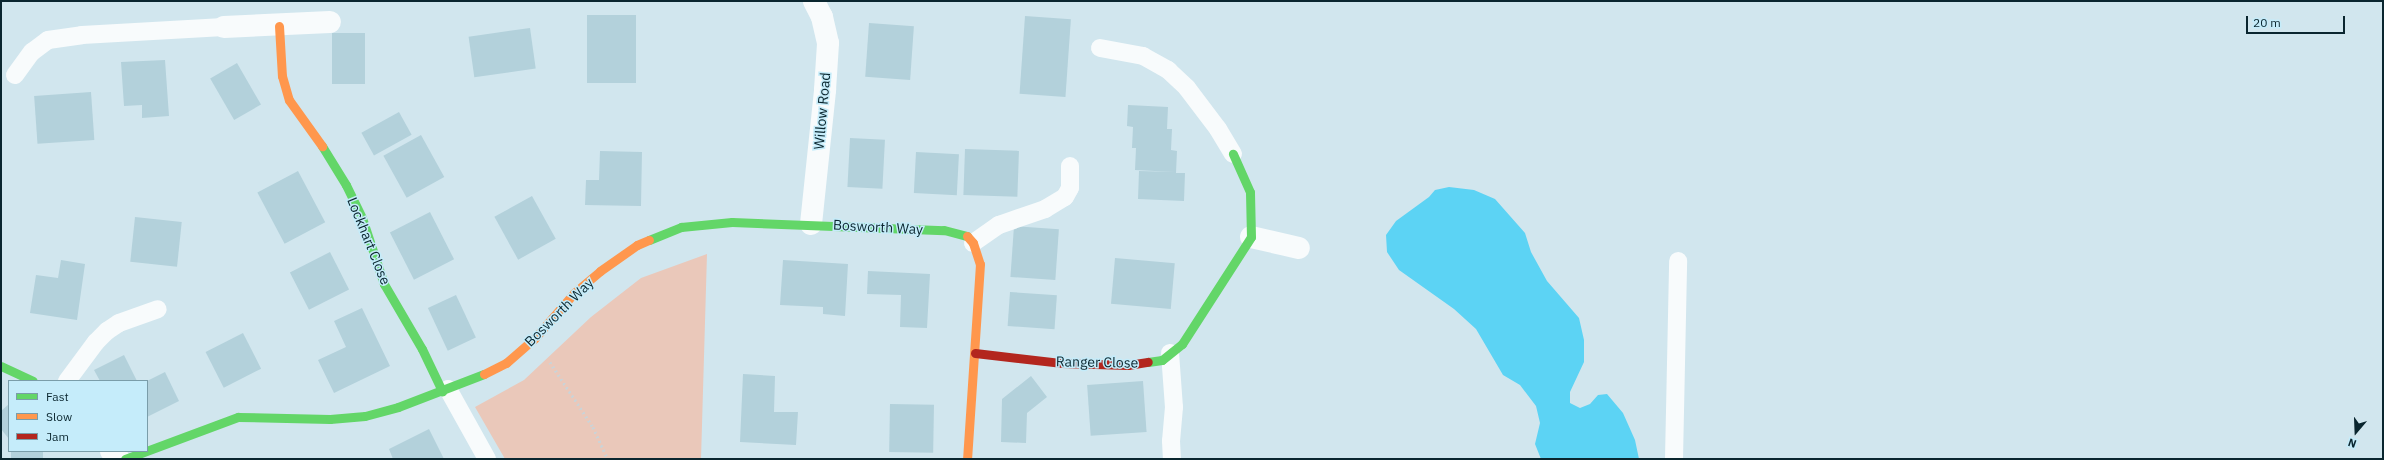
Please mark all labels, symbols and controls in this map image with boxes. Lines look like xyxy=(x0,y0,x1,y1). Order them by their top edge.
scale bar xyxy=(2248,8,2347,34)
text: 20 m xyxy=(2253,15,2281,30)
street label: Willow Road xyxy=(810,72,834,150)
street label: Lockhart Close xyxy=(344,195,394,287)
street label: Bosworth Way xyxy=(832,216,924,238)
street label: Bosworth Way xyxy=(521,274,597,350)
street label: Ranger Close xyxy=(1056,353,1138,371)
legend xyxy=(8,380,148,452)
text: Fast xyxy=(46,389,69,404)
text: Slow xyxy=(46,409,72,424)
north arrow xyxy=(2336,412,2376,452)
text: Jam xyxy=(46,429,69,444)
text: N xyxy=(2346,435,2358,451)

